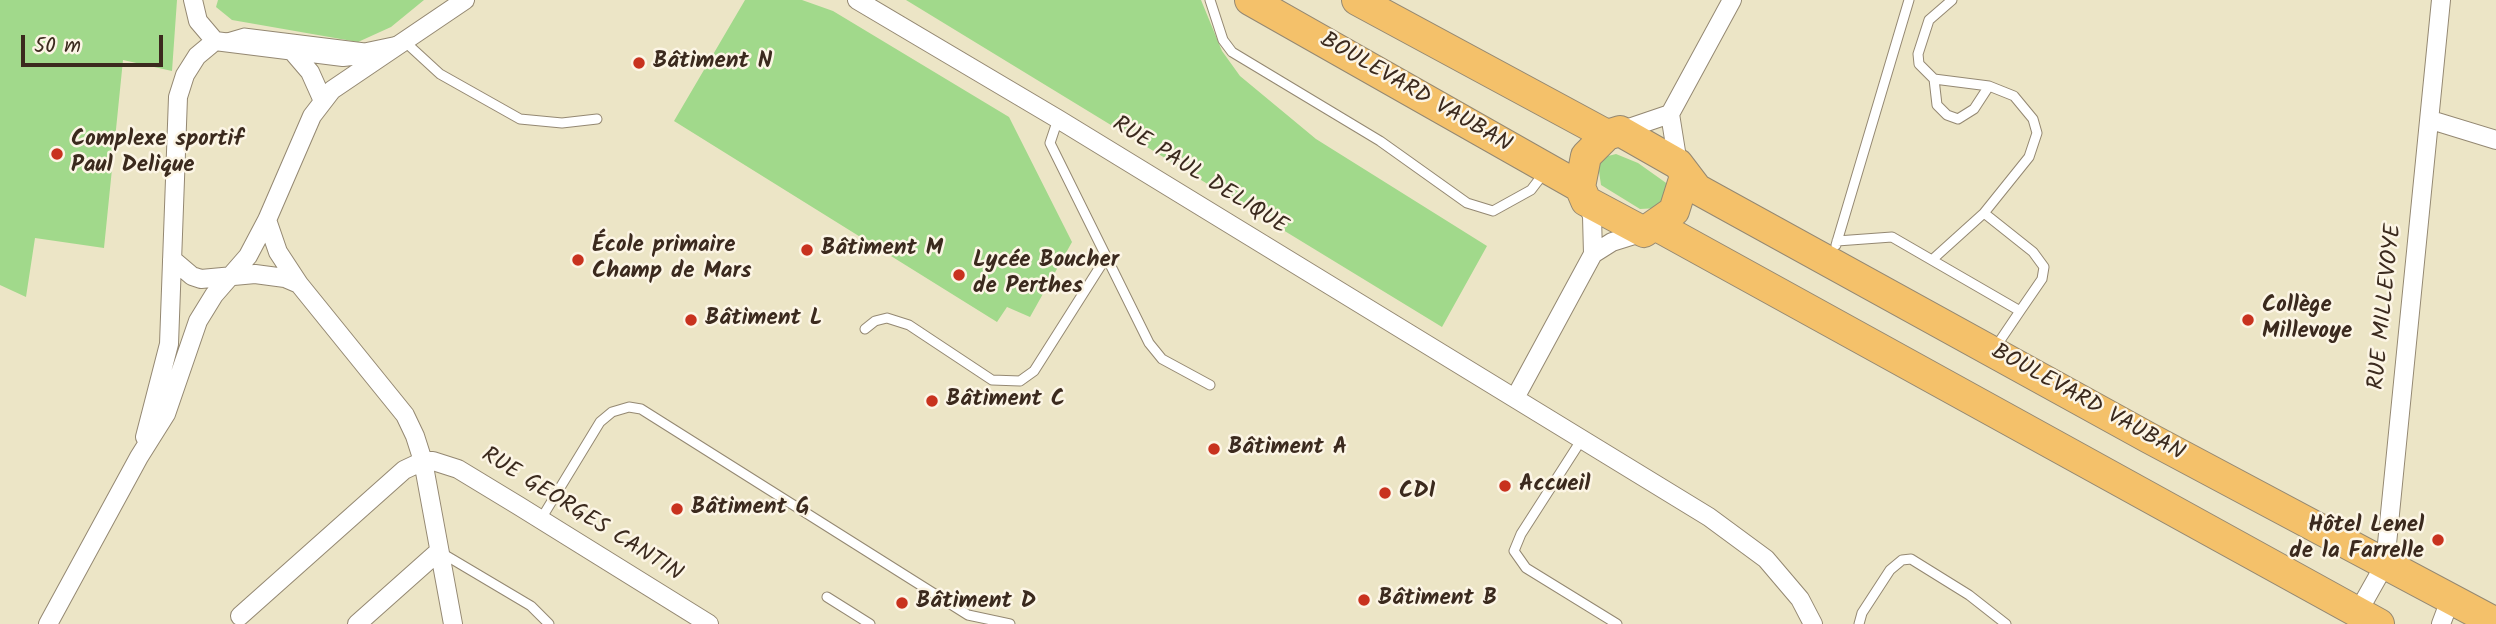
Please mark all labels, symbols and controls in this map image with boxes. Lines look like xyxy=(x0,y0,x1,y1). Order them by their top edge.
scale bar xyxy=(24,21,166,65)
street label: BOULEVARD VAUBAN xyxy=(1314,28,1516,160)
text: 50 m xyxy=(34,30,81,63)
place label: Bâtiment N xyxy=(653,49,772,77)
marker: Bâtiment N xyxy=(631,55,647,71)
street label: RUE PAUL DELIQUE xyxy=(1106,112,1292,242)
place label: Complexe sportif Paul Delique xyxy=(71,127,243,181)
marker: Complexe sportif Paul Delique xyxy=(49,146,65,162)
street label: RUE MILLEVOYE xyxy=(2365,223,2409,391)
place label: École primaire Champ de Mars xyxy=(592,233,752,287)
place label: Bâtiment M xyxy=(821,236,943,264)
marker: Bâtiment M xyxy=(799,242,815,258)
place label: Lycée Boucher de Perthes xyxy=(973,248,1119,302)
marker: École primaire Champ de Mars xyxy=(570,252,586,268)
marker: Lycée Boucher de Perthes xyxy=(951,267,967,283)
place label: Collège Millevoye xyxy=(2262,293,2352,347)
place label: Bâtiment L xyxy=(705,306,822,334)
marker: Bâtiment L xyxy=(683,312,699,328)
marker: Collège Millevoye xyxy=(2240,312,2256,328)
street label: BOULEVARD VAUBAN xyxy=(1986,339,2188,469)
place label: Bâtiment C xyxy=(946,387,1065,415)
marker: Bâtiment C xyxy=(924,393,940,409)
place label: Bâtiment A xyxy=(1228,435,1347,463)
marker: Bâtiment A xyxy=(1206,441,1222,457)
street label: RUE GEORGES CANTIN xyxy=(475,443,687,589)
place label: Accueil xyxy=(1519,472,1590,500)
marker: Accueil xyxy=(1497,478,1513,494)
place label: CDI xyxy=(1399,479,1436,507)
marker: CDI xyxy=(1377,485,1393,501)
place label: Bâtiment G xyxy=(691,495,809,523)
marker: Bâtiment G xyxy=(669,501,685,517)
place label: Hôtel Lenel de la Farrelle xyxy=(2289,513,2424,567)
marker: Hôtel Lenel de la Farrelle xyxy=(2430,532,2446,548)
place label: Bâtiment B xyxy=(1378,586,1497,614)
place label: Bâtiment D xyxy=(916,589,1036,617)
marker: Bâtiment B xyxy=(1356,592,1372,608)
marker: Bâtiment D xyxy=(894,595,910,611)

